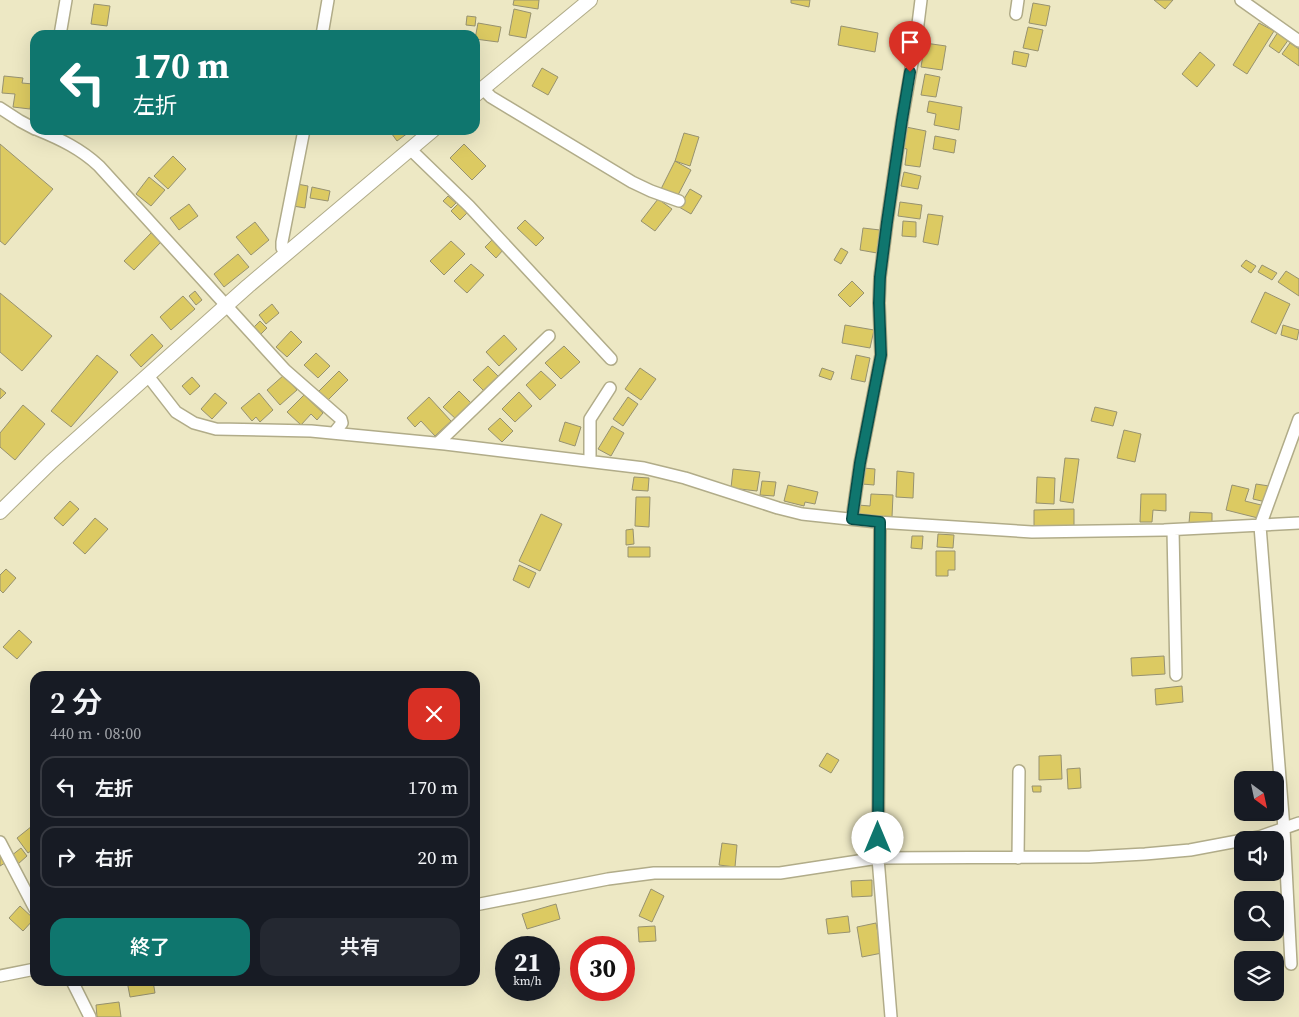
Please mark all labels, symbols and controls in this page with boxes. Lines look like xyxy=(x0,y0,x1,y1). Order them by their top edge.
pin xyxy=(889,21,931,72)
icon: arrive xyxy=(896,28,924,56)
text: 170 m xyxy=(133,42,229,90)
icon: left xyxy=(50,50,115,115)
text: 左折 xyxy=(133,90,177,120)
text: 2 分 xyxy=(50,682,102,723)
button: close xyxy=(408,688,460,740)
text: 440 m · 08:00 xyxy=(50,722,141,744)
north arrow xyxy=(1234,771,1284,821)
map controls xyxy=(1234,771,1284,1001)
icon: left xyxy=(52,773,80,801)
text: 170 m xyxy=(408,774,458,800)
text: 左折 xyxy=(95,775,133,801)
position arrow xyxy=(851,811,903,863)
button: sound xyxy=(1234,831,1284,881)
icon: right xyxy=(52,843,80,871)
text: 20 m xyxy=(417,844,458,870)
text: 右折 xyxy=(95,845,133,871)
button: search xyxy=(1234,891,1284,941)
button: 終了 xyxy=(50,918,250,976)
button: 共有 xyxy=(260,918,460,976)
speed limit sign: 30 xyxy=(570,936,635,1001)
text: 21 xyxy=(514,945,541,979)
button: layers xyxy=(1234,951,1284,1001)
text: km/h xyxy=(513,973,542,989)

